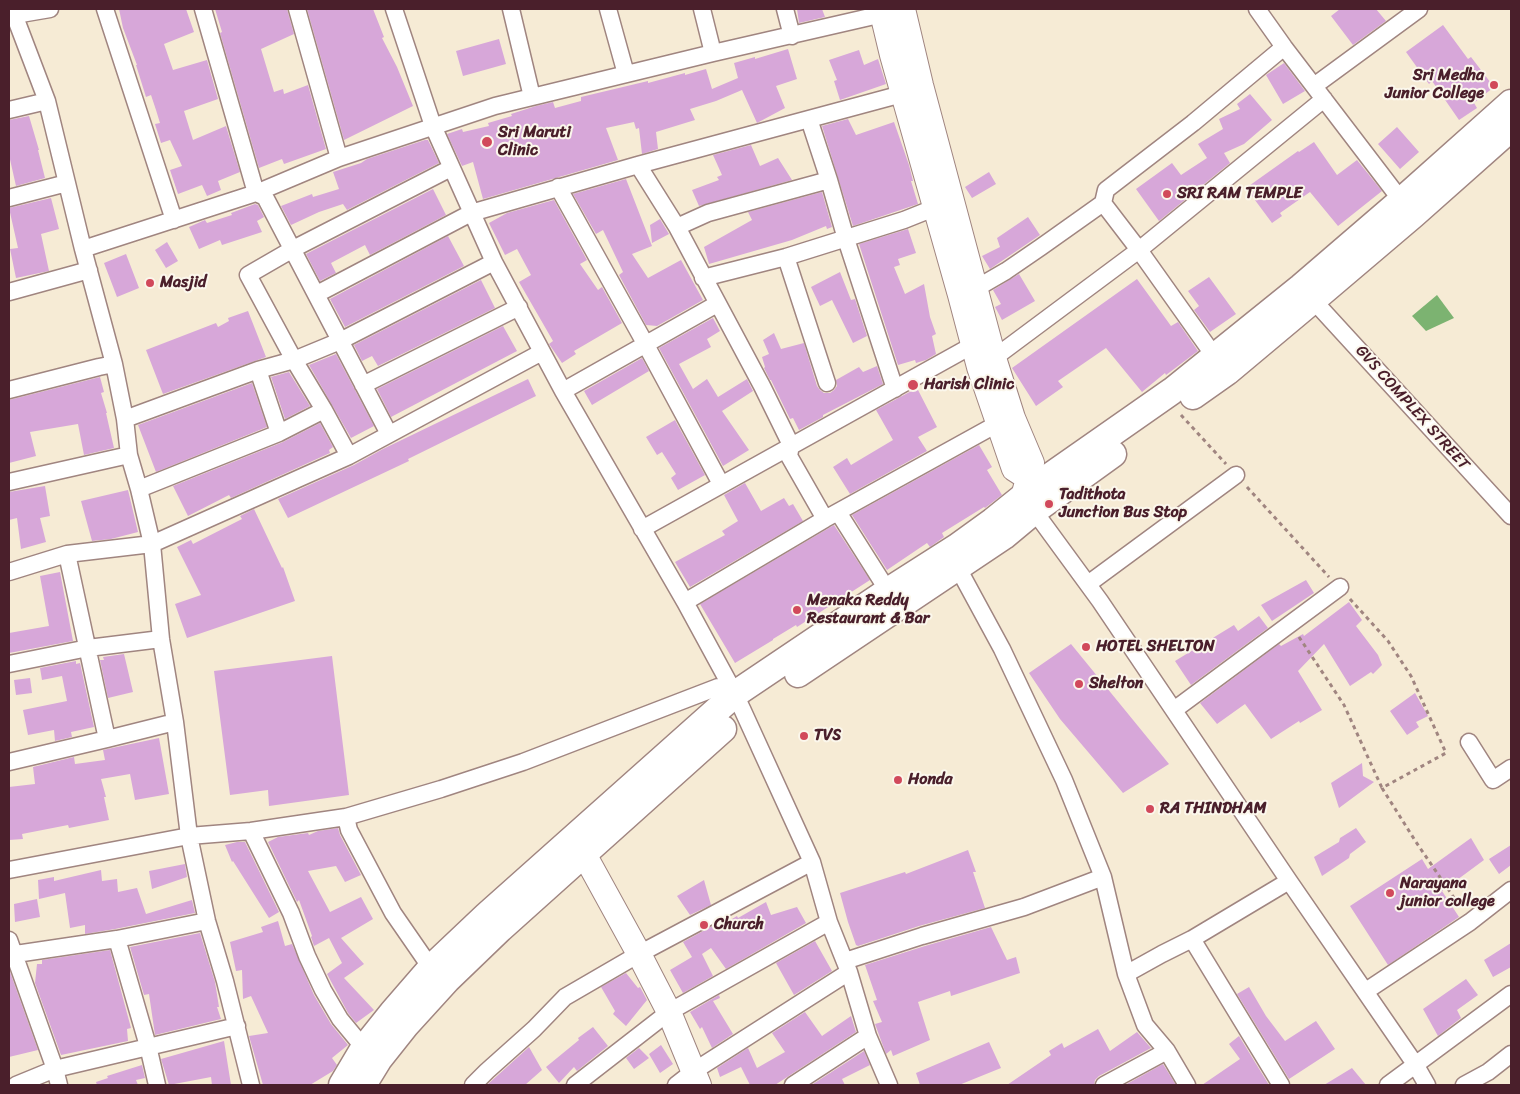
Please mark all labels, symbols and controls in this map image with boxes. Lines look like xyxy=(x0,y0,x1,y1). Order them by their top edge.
place label: Sri Medha Junior College xyxy=(1385,66,1484,104)
marker: Sri Medha Junior College xyxy=(1488,79,1500,91)
place label: Sri Maruti Clinic xyxy=(498,123,571,161)
marker: Sri Maruti Clinic xyxy=(480,135,494,149)
place label: SRI RAM TEMPLE xyxy=(1177,184,1302,204)
marker: SRI RAM TEMPLE xyxy=(1161,188,1173,200)
place label: Masjid xyxy=(160,273,206,293)
marker: Masjid xyxy=(144,277,156,289)
street label: GVS COMPLEX STREET xyxy=(1351,342,1473,474)
place label: Harish Clinic xyxy=(924,375,1014,395)
marker: Harish Clinic xyxy=(906,378,920,392)
place label: Tadithota Junction Bus Stop xyxy=(1059,485,1187,523)
marker: Tadithota Junction Bus Stop xyxy=(1043,498,1055,510)
place label: Menaka Reddy Restaurant & Bar xyxy=(807,591,929,629)
marker: Menaka Reddy Restaurant & Bar xyxy=(791,604,803,616)
place label: HOTEL SHELTON xyxy=(1096,637,1215,657)
marker: HOTEL SHELTON xyxy=(1080,641,1092,653)
place label: Shelton xyxy=(1089,674,1143,694)
marker: Shelton xyxy=(1073,678,1085,690)
place label: TVS xyxy=(814,726,841,746)
marker: TVS xyxy=(798,730,810,742)
place label: Honda xyxy=(908,770,953,790)
marker: Honda xyxy=(892,774,904,786)
place label: RA THINDHAM xyxy=(1160,799,1266,819)
marker: RA THINDHAM xyxy=(1144,803,1156,815)
place label: Narayana junior college xyxy=(1400,874,1495,912)
marker: Narayana junior college xyxy=(1384,887,1396,899)
place label: Church xyxy=(714,915,764,935)
marker: Church xyxy=(698,919,710,931)

